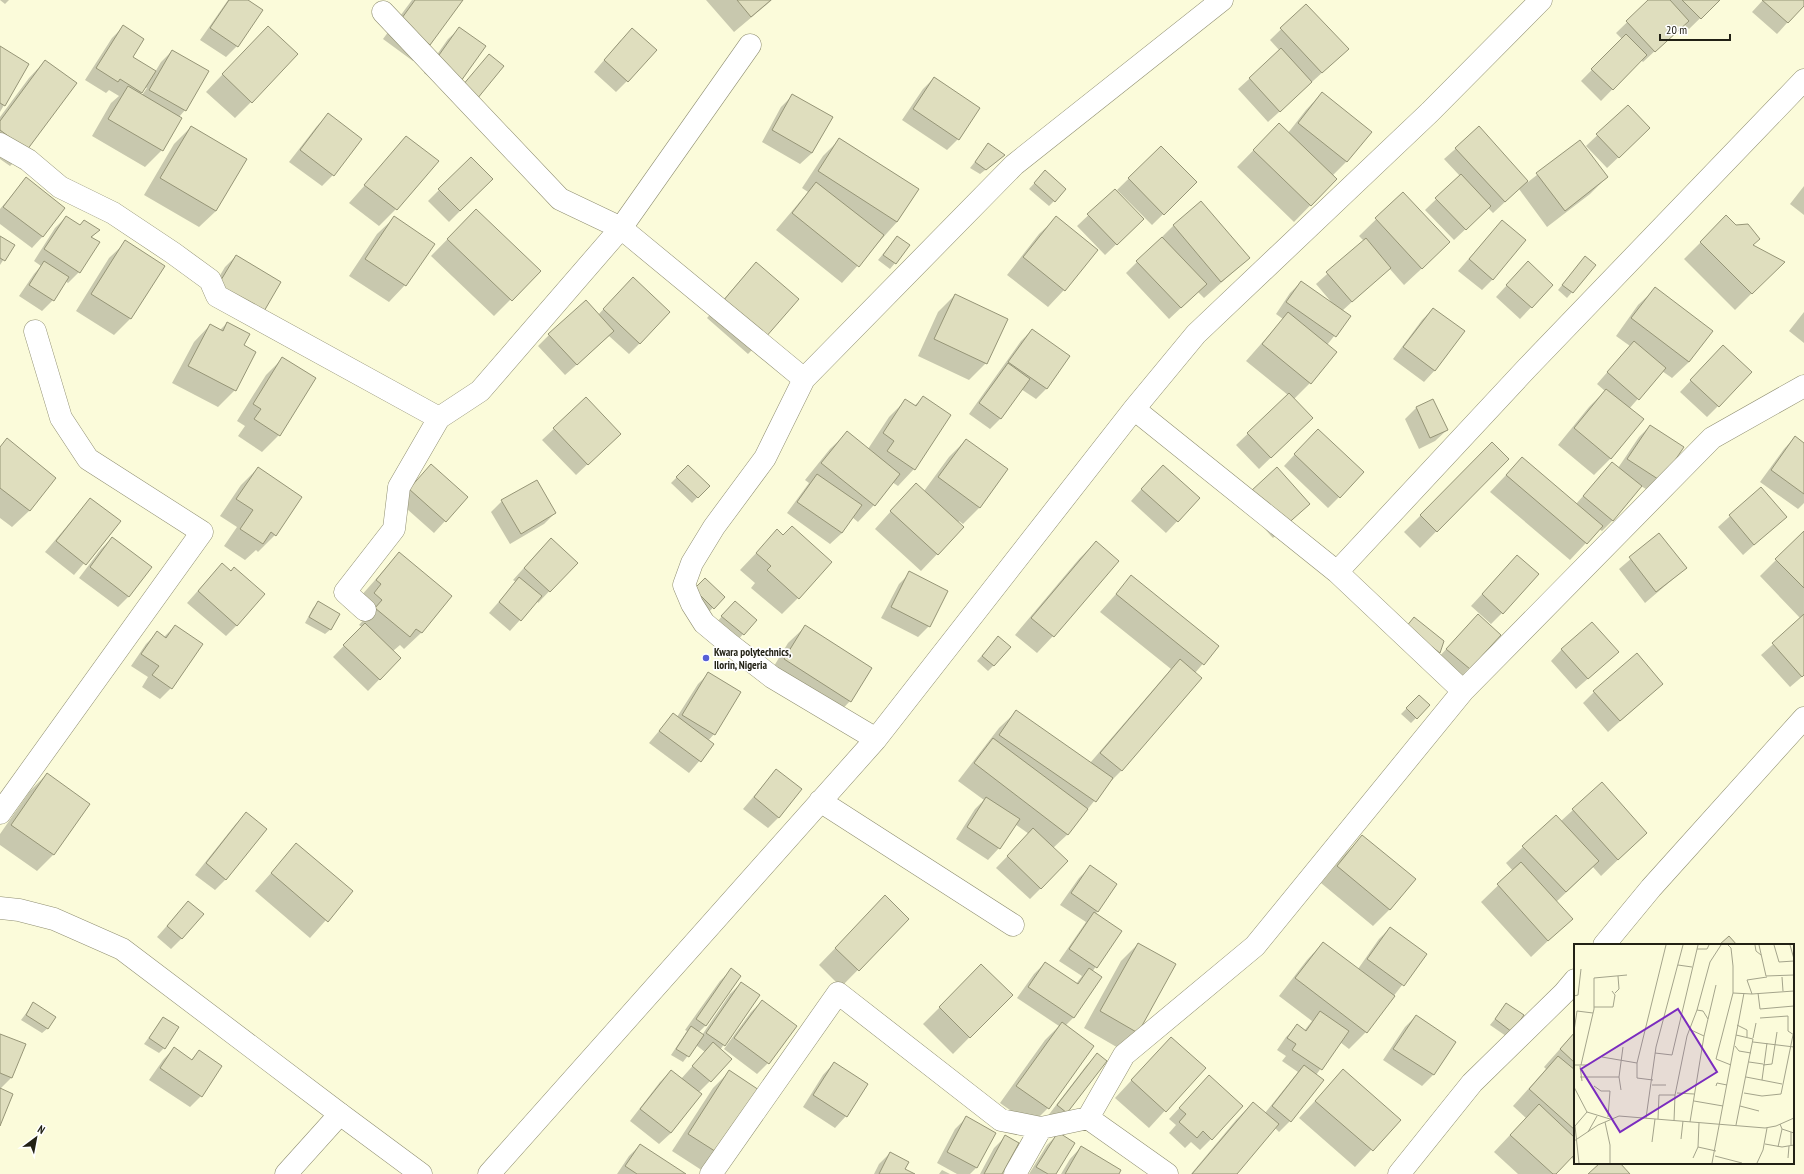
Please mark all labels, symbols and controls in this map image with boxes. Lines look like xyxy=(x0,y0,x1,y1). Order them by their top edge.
scale bar xyxy=(1660,16,1730,42)
text: 20 m xyxy=(1666,22,1687,37)
place label: Kwara polytechnics, Ilorin, Nigeria xyxy=(714,645,791,672)
marker: Kwara polytechnics, Ilorin, Nigeria xyxy=(701,653,711,663)
inset map xyxy=(1574,944,1794,1164)
north arrow xyxy=(16,1118,56,1158)
text: N xyxy=(35,1122,48,1137)

